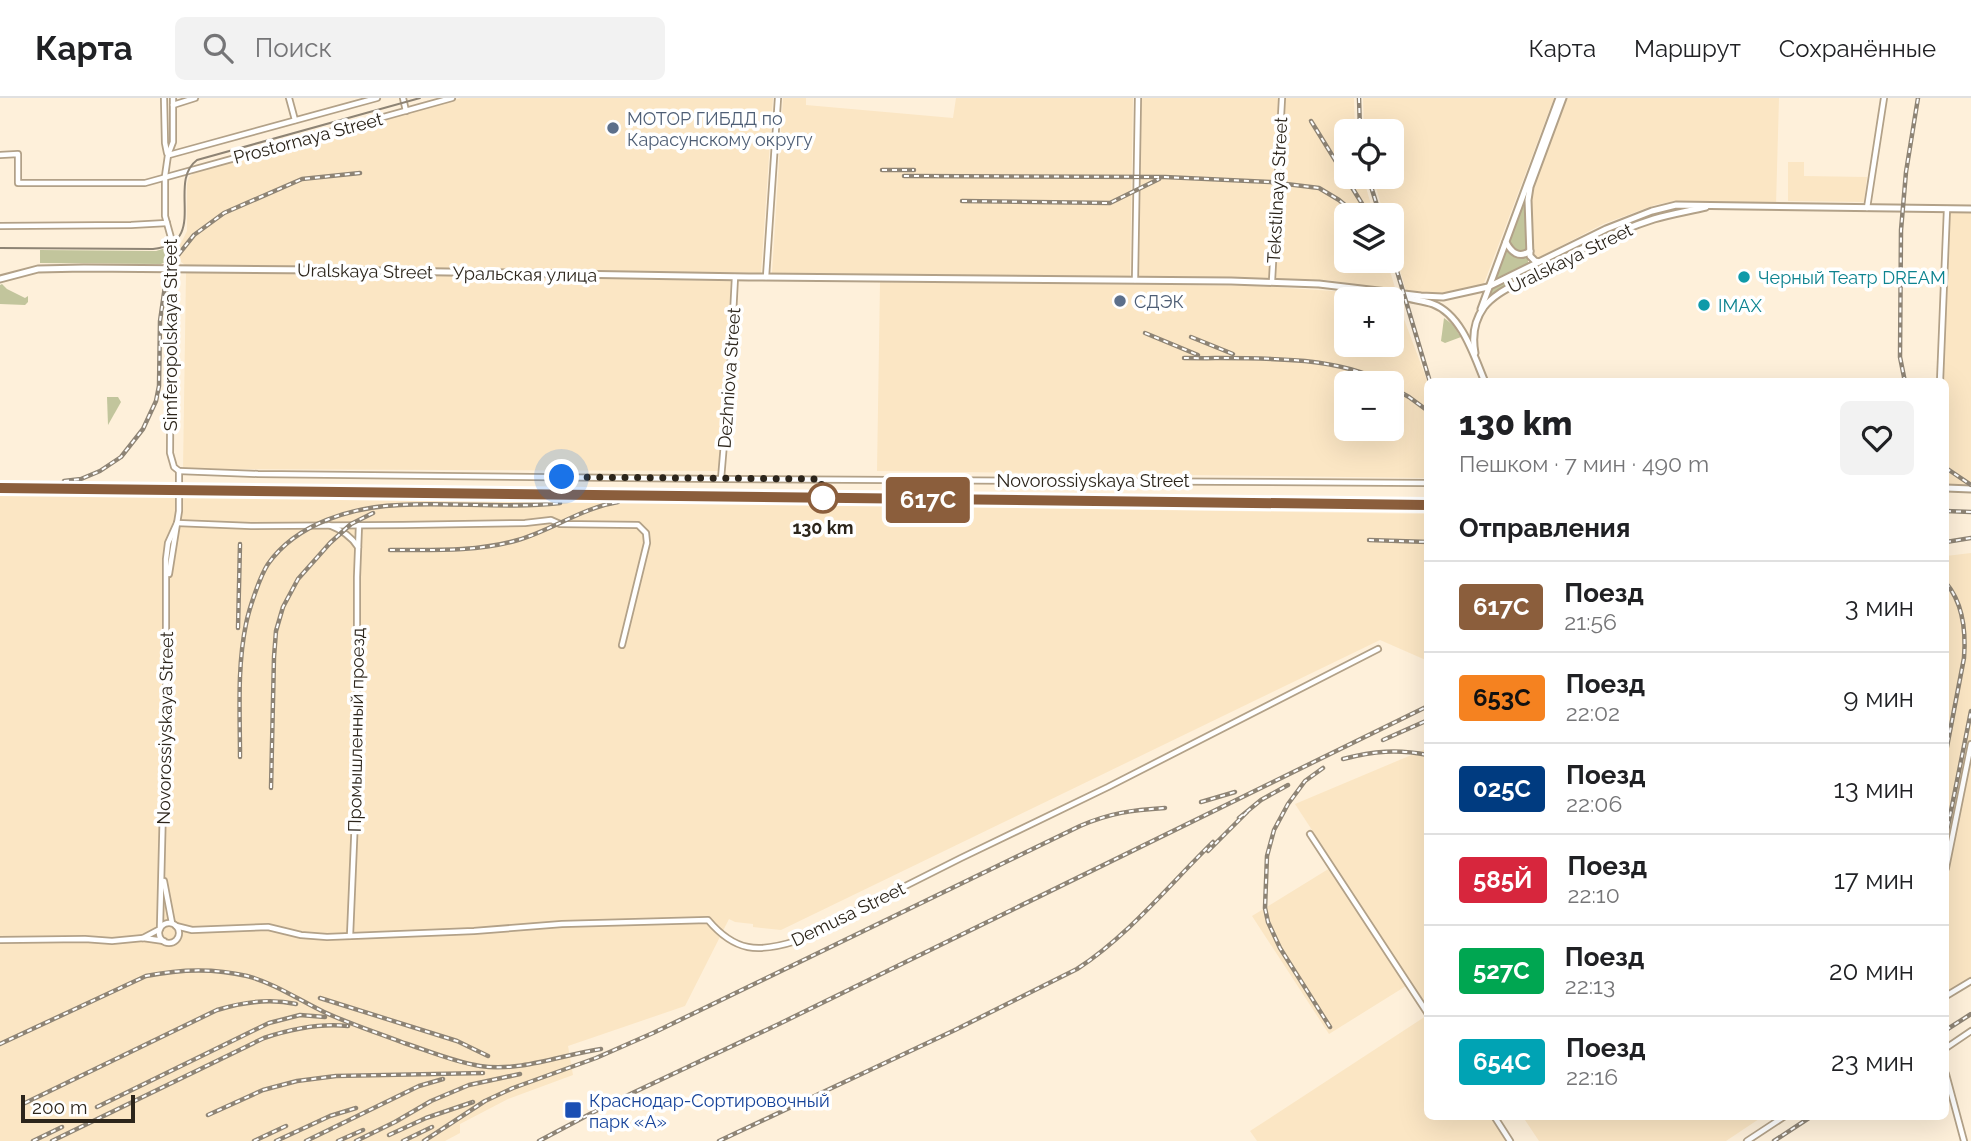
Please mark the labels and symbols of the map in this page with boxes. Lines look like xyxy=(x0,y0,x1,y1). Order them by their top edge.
street label: Prostornaya Street xyxy=(231,108,385,168)
place label: МОТОР ГИБДД по Карасунскому округу xyxy=(627,108,813,150)
street label: Tekstilnaya Street xyxy=(1263,116,1291,264)
marker: МОТОР ГИБДД по Карасунскому округу xyxy=(605,120,621,136)
street label: Uralskaya Street xyxy=(1504,219,1636,297)
street label: Simferopolskaya Street xyxy=(160,239,181,431)
street label: Uralskaya Street xyxy=(297,259,433,283)
street label: Уральская улица xyxy=(453,262,597,286)
place label: Черный Театр DREAM xyxy=(1758,267,1946,288)
marker: Черный Театр DREAM xyxy=(1736,269,1752,285)
place label: СДЭК xyxy=(1134,291,1184,312)
marker: СДЭК xyxy=(1112,293,1128,309)
place label: IMAX xyxy=(1718,295,1762,316)
marker: IMAX xyxy=(1696,297,1712,313)
street label: Dezhniova Street xyxy=(714,307,744,449)
your location xyxy=(544,459,579,494)
street label: Novorossiyskaya Street xyxy=(996,470,1190,491)
line badge: 617C xyxy=(879,477,977,523)
marker: 130 km xyxy=(808,483,838,513)
place label: 130 km xyxy=(792,517,854,538)
street label: Промышленный проезд xyxy=(344,628,368,832)
street label: Novorossiyskaya Street xyxy=(153,631,177,825)
street label: Demusa Street xyxy=(788,877,908,951)
place label: Краснодар-Сортировочный парк «А» xyxy=(589,1090,830,1132)
scale bar xyxy=(21,1092,135,1124)
marker: Краснодар-Сортировочный парк «А» xyxy=(563,1100,583,1120)

